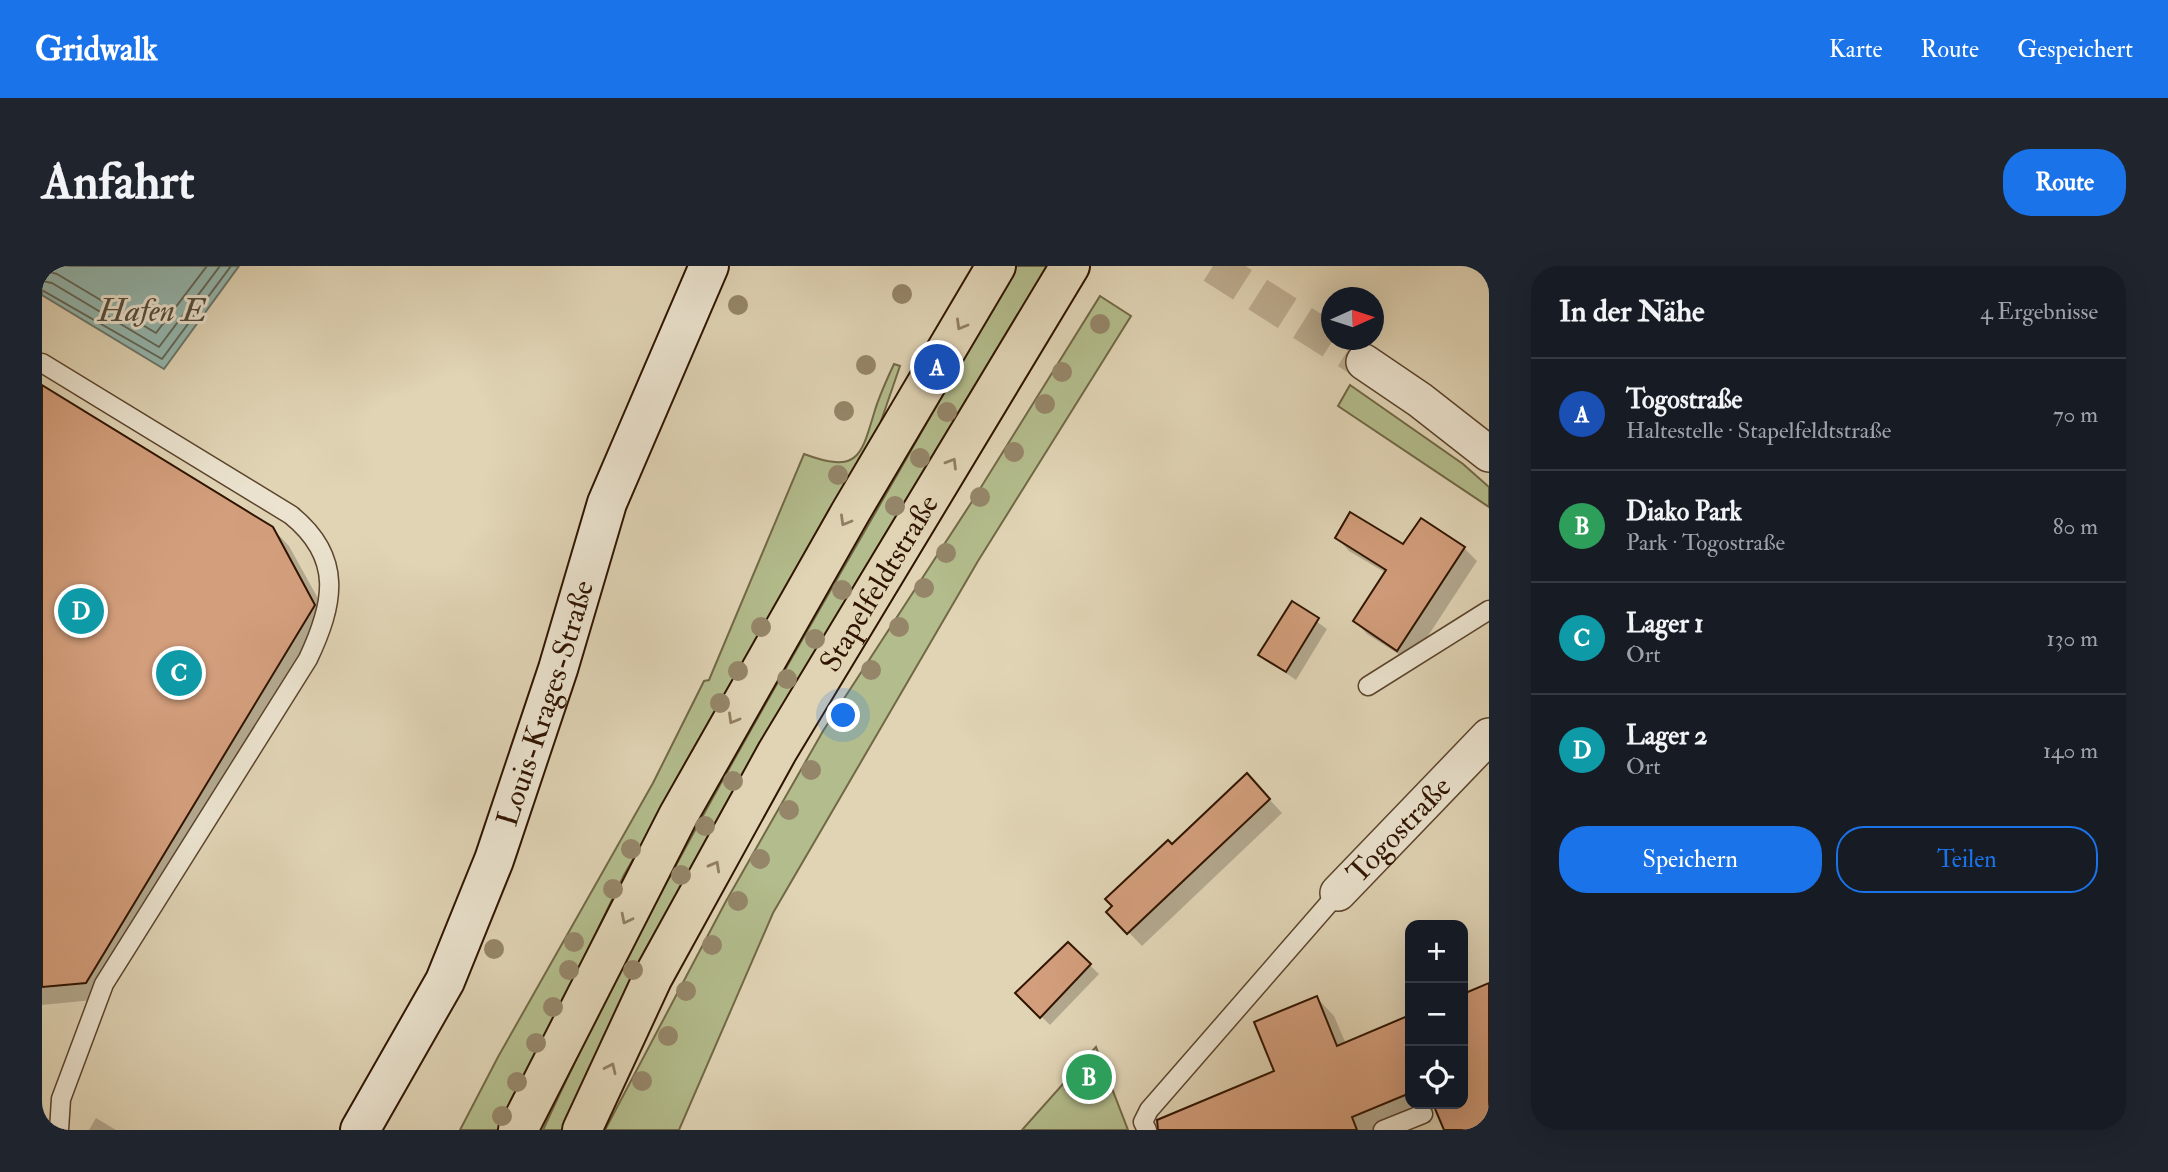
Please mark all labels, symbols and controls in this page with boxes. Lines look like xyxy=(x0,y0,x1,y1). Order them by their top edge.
text: Gridwalk xyxy=(35,29,158,70)
text: Karte xyxy=(1829,34,1882,65)
text: Route xyxy=(1920,34,1979,65)
text: Gespeichert xyxy=(2017,34,2133,65)
button: Route xyxy=(2003,149,2126,216)
text: Anfahrt xyxy=(42,152,194,213)
north arrow xyxy=(1321,287,1384,350)
water label: Hafen E xyxy=(96,291,207,331)
text: In der Nähe xyxy=(1559,293,1704,330)
text: 4 Ergebnisse xyxy=(1980,297,2098,326)
one-way arrow xyxy=(957,317,970,330)
pin: A xyxy=(914,341,960,393)
text: Togostraße xyxy=(1626,384,1742,416)
text: A xyxy=(1575,400,1589,429)
text: 70 m xyxy=(2053,400,2098,429)
text: Haltestelle · Stapelfeldtstraße xyxy=(1626,416,1891,445)
one-way arrow xyxy=(943,458,956,471)
street label: Stapelfeldtstraße xyxy=(811,487,947,678)
text: Diako Park xyxy=(1626,496,1742,528)
text: B xyxy=(1574,512,1590,541)
text: 80 m xyxy=(2053,512,2098,541)
one-way arrow xyxy=(840,513,853,526)
text: Park · Togostraße xyxy=(1626,528,1785,557)
street label: Louis-Krages-Straße xyxy=(488,576,602,831)
pin: D xyxy=(58,585,104,637)
text: Lager 1 xyxy=(1626,608,1704,640)
text: C xyxy=(1574,624,1590,653)
text: 130 m xyxy=(2046,624,2098,653)
text: Ort xyxy=(1626,640,1661,669)
pin: C xyxy=(156,647,202,699)
your location xyxy=(826,698,860,732)
one-way arrow xyxy=(728,711,741,724)
text: Lager 2 xyxy=(1626,720,1708,752)
text: D xyxy=(1573,736,1591,765)
text: 140 m xyxy=(2043,736,2098,765)
text: Ort xyxy=(1626,752,1661,781)
street label: Togostraße xyxy=(1339,768,1459,891)
button: Speichern xyxy=(1559,826,1822,893)
button: Teilen xyxy=(1836,826,2098,893)
one-way arrow xyxy=(706,861,720,873)
one-way arrow xyxy=(620,912,634,924)
map controls xyxy=(1405,920,1468,1109)
button: + xyxy=(1405,920,1468,983)
button: − xyxy=(1405,983,1468,1046)
button: locate xyxy=(1405,1046,1468,1109)
pin: B xyxy=(1066,1051,1112,1103)
one-way arrow xyxy=(603,1063,617,1075)

